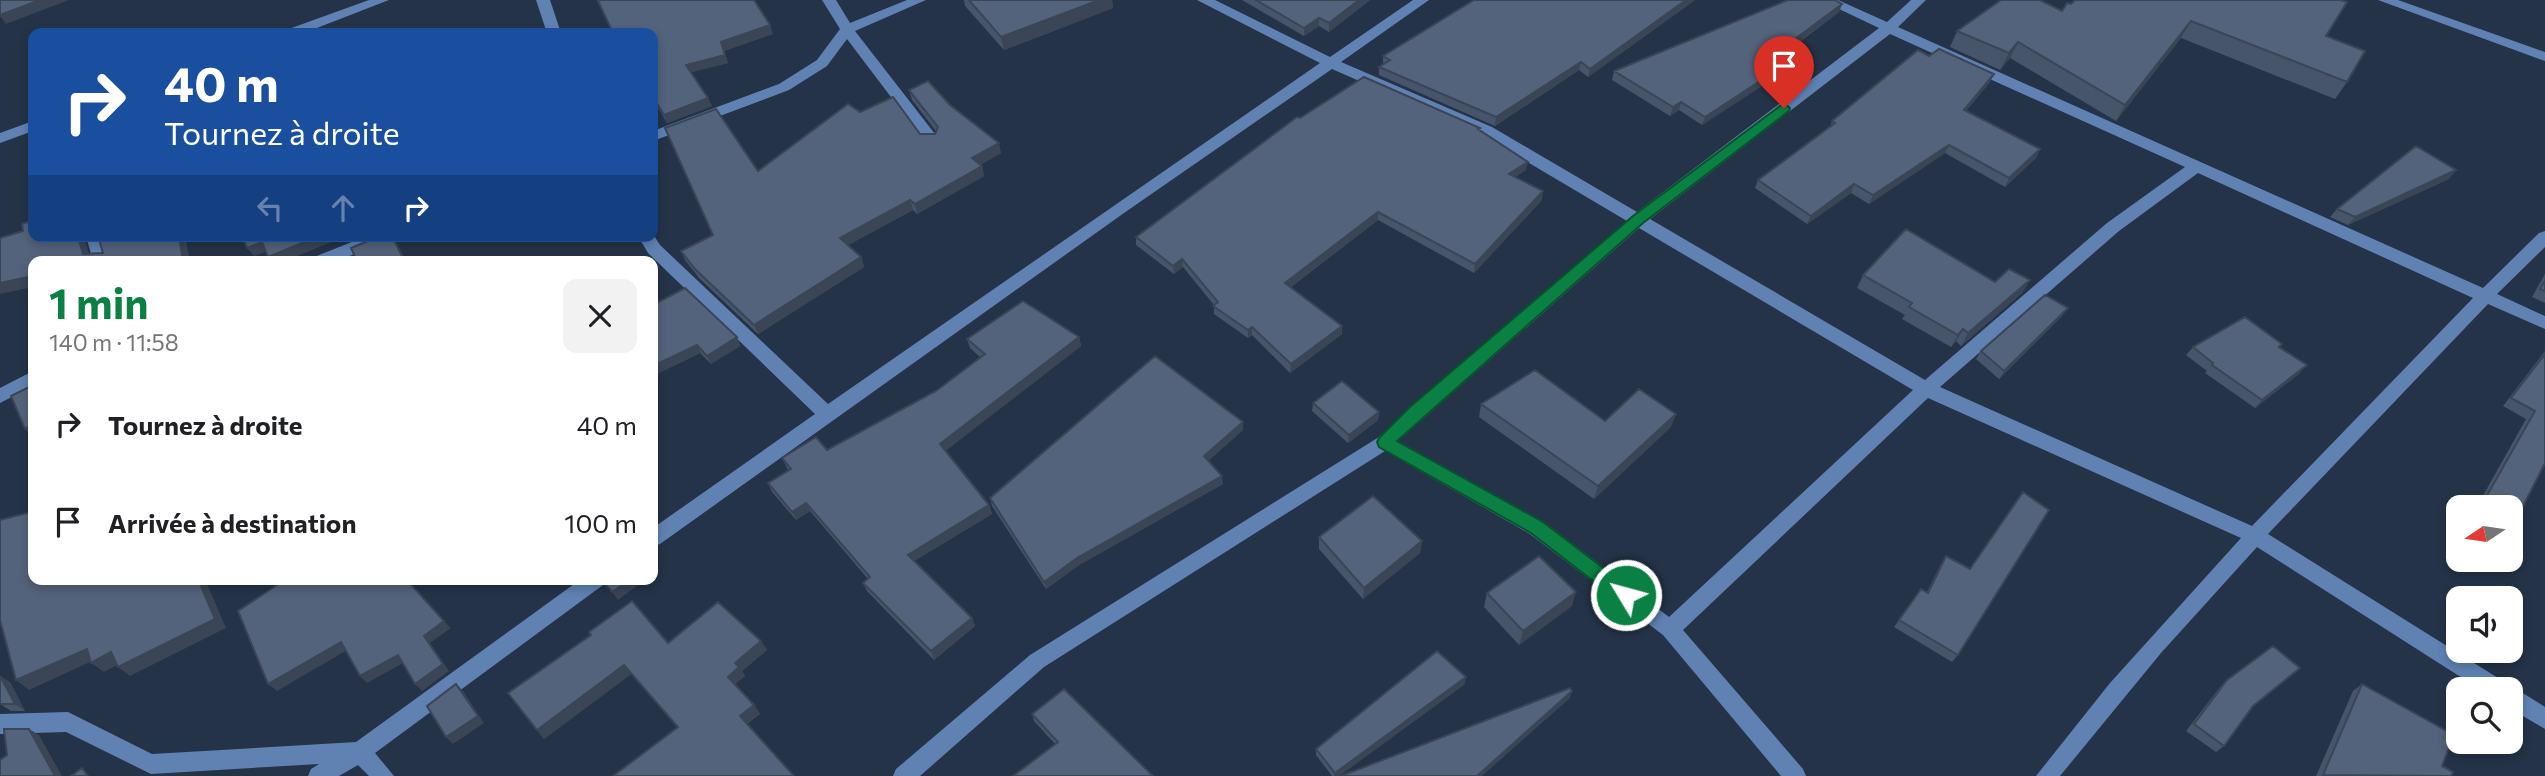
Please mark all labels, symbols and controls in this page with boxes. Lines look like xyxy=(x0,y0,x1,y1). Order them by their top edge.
pin xyxy=(1754,36,1814,108)
icon: arrive xyxy=(1765,47,1803,85)
text: 40 m xyxy=(164,52,279,112)
icon: right xyxy=(49,56,140,147)
text: Tournez à droite xyxy=(164,112,400,152)
icon: left xyxy=(251,189,289,227)
icon: ahead xyxy=(324,189,362,227)
icon: right xyxy=(397,189,435,227)
text: 1 min xyxy=(49,276,149,328)
button: close xyxy=(563,279,637,353)
text: 140 m · 11:58 xyxy=(49,328,179,356)
icon: right xyxy=(49,405,87,443)
text: Tournez à droite xyxy=(108,409,303,440)
text: 40 m xyxy=(577,409,637,440)
north arrow xyxy=(2446,495,2524,572)
map controls xyxy=(2446,495,2523,754)
icon: arrive xyxy=(49,503,87,541)
text: Arrivée à destination xyxy=(108,507,356,538)
text: 100 m xyxy=(564,507,637,538)
position arrow xyxy=(1589,558,1663,632)
button: sound xyxy=(2446,586,2523,663)
button: search xyxy=(2446,677,2523,754)

